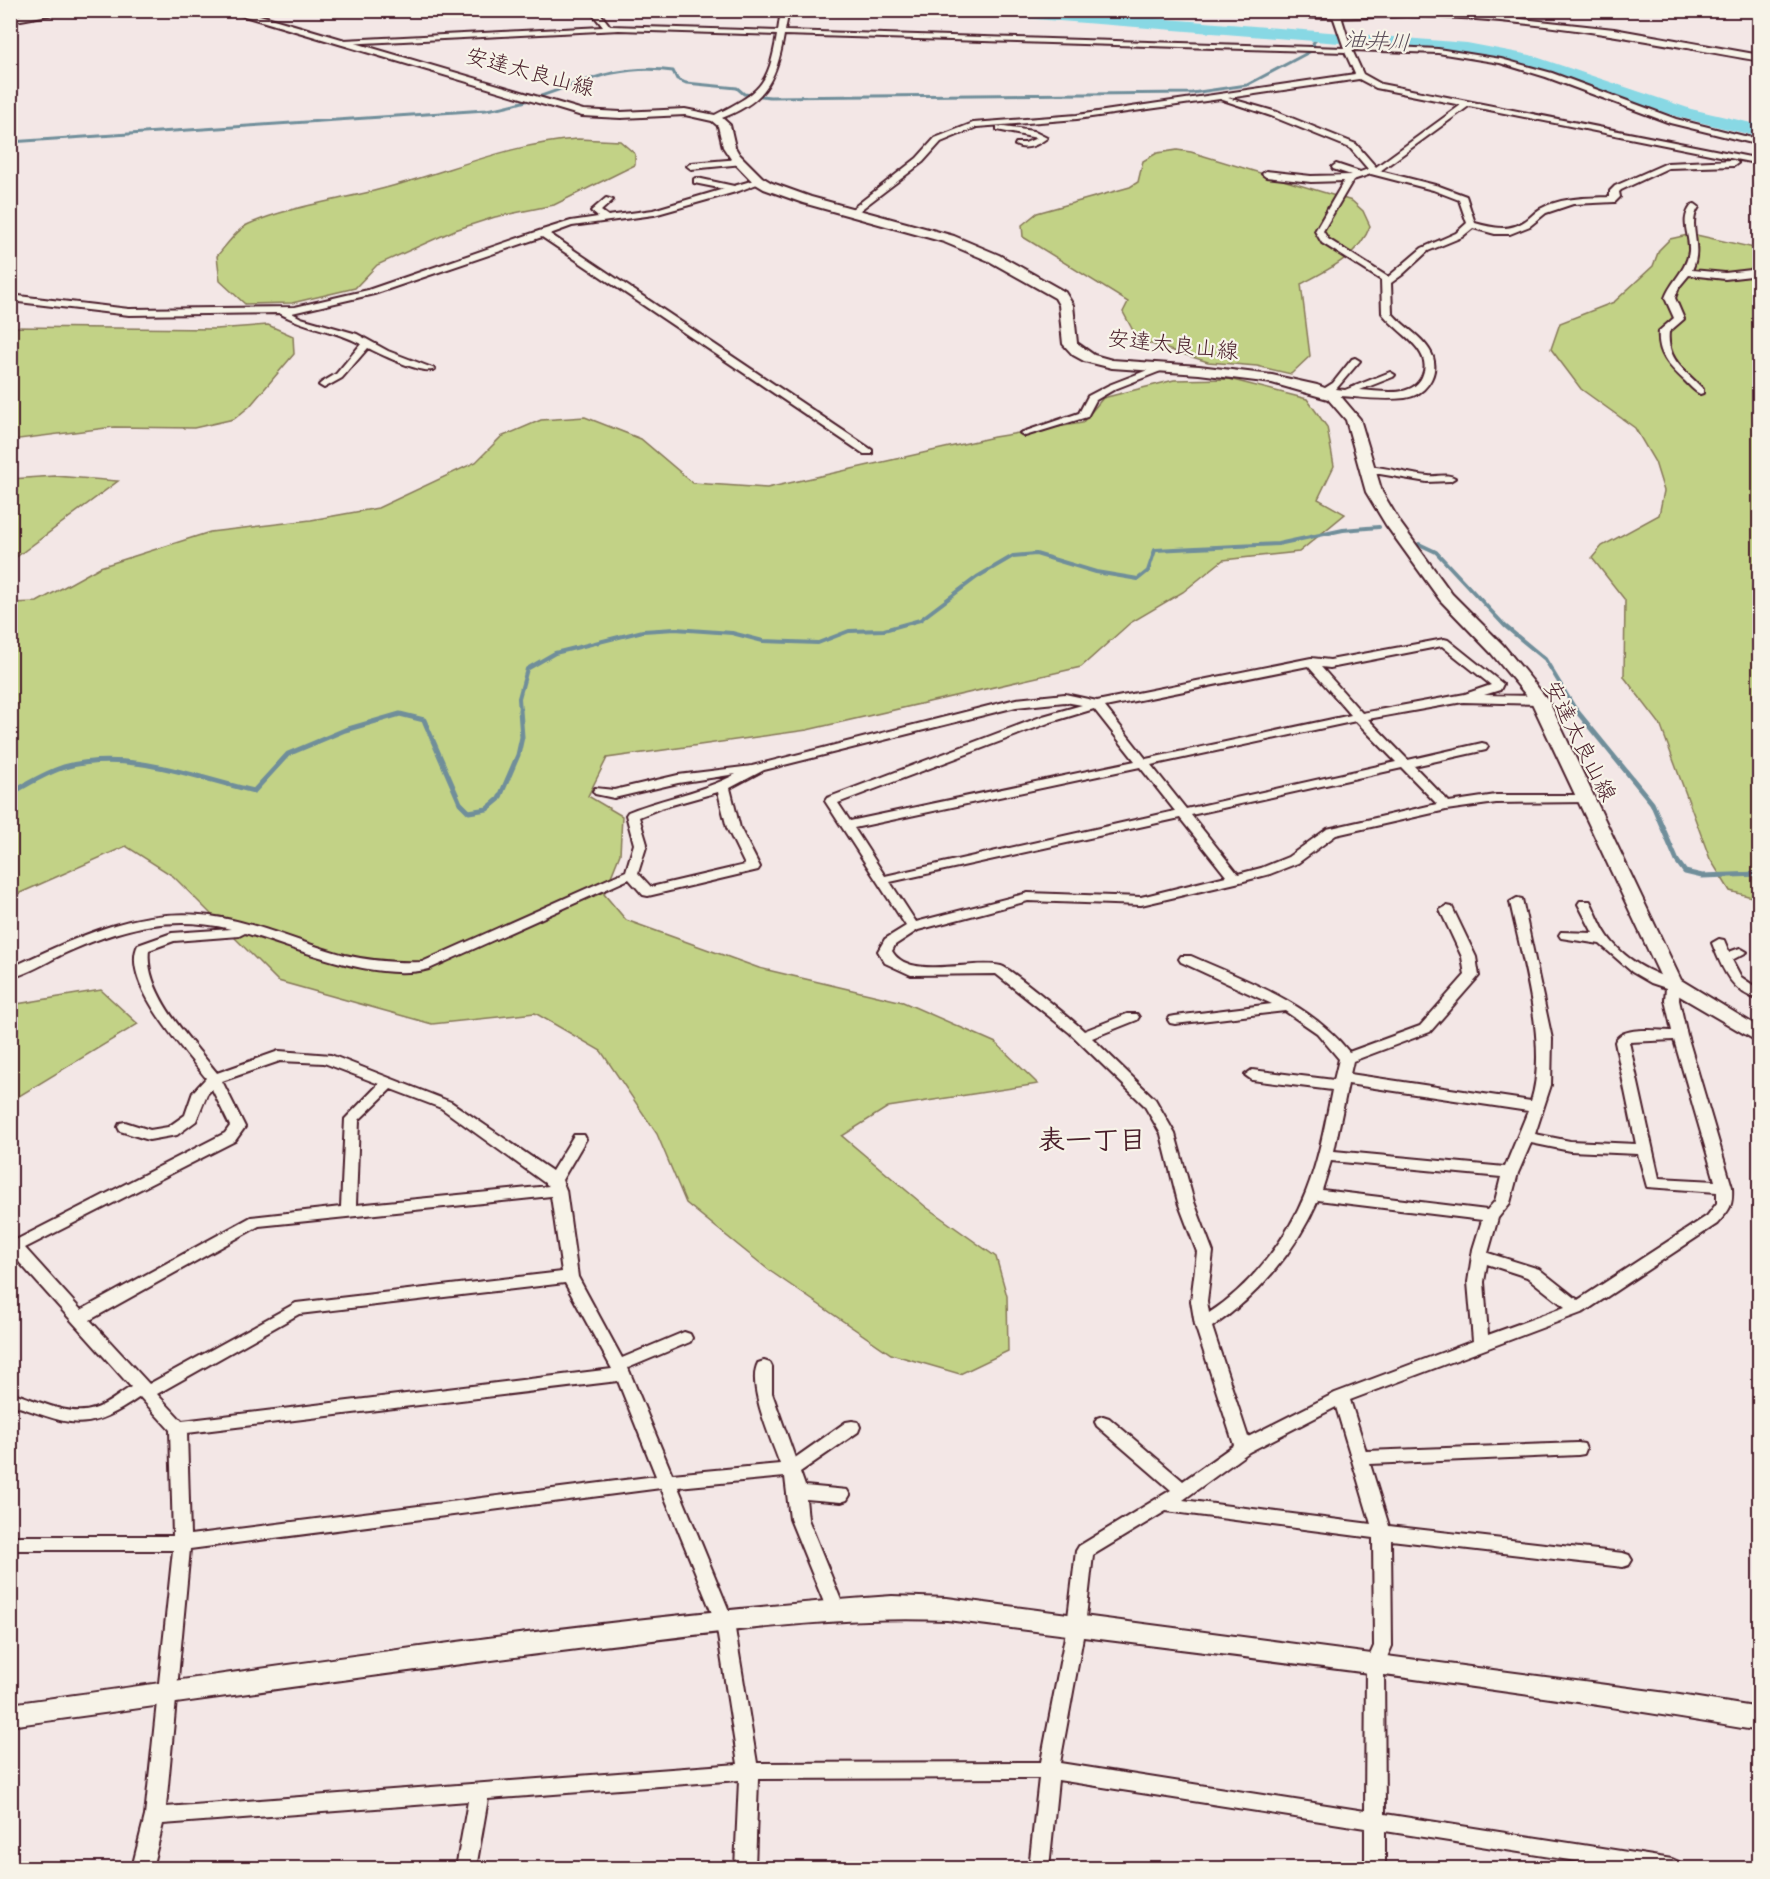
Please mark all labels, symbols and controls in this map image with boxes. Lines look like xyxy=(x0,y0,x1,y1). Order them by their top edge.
water label: 油井川 xyxy=(1343,25,1411,57)
street label: 安達太良山線 xyxy=(463,41,597,103)
street label: 安達太良山線 xyxy=(1106,324,1240,366)
street label: 安達太良山線 xyxy=(1538,676,1622,806)
district label: 表一丁目 xyxy=(1038,1123,1146,1157)

